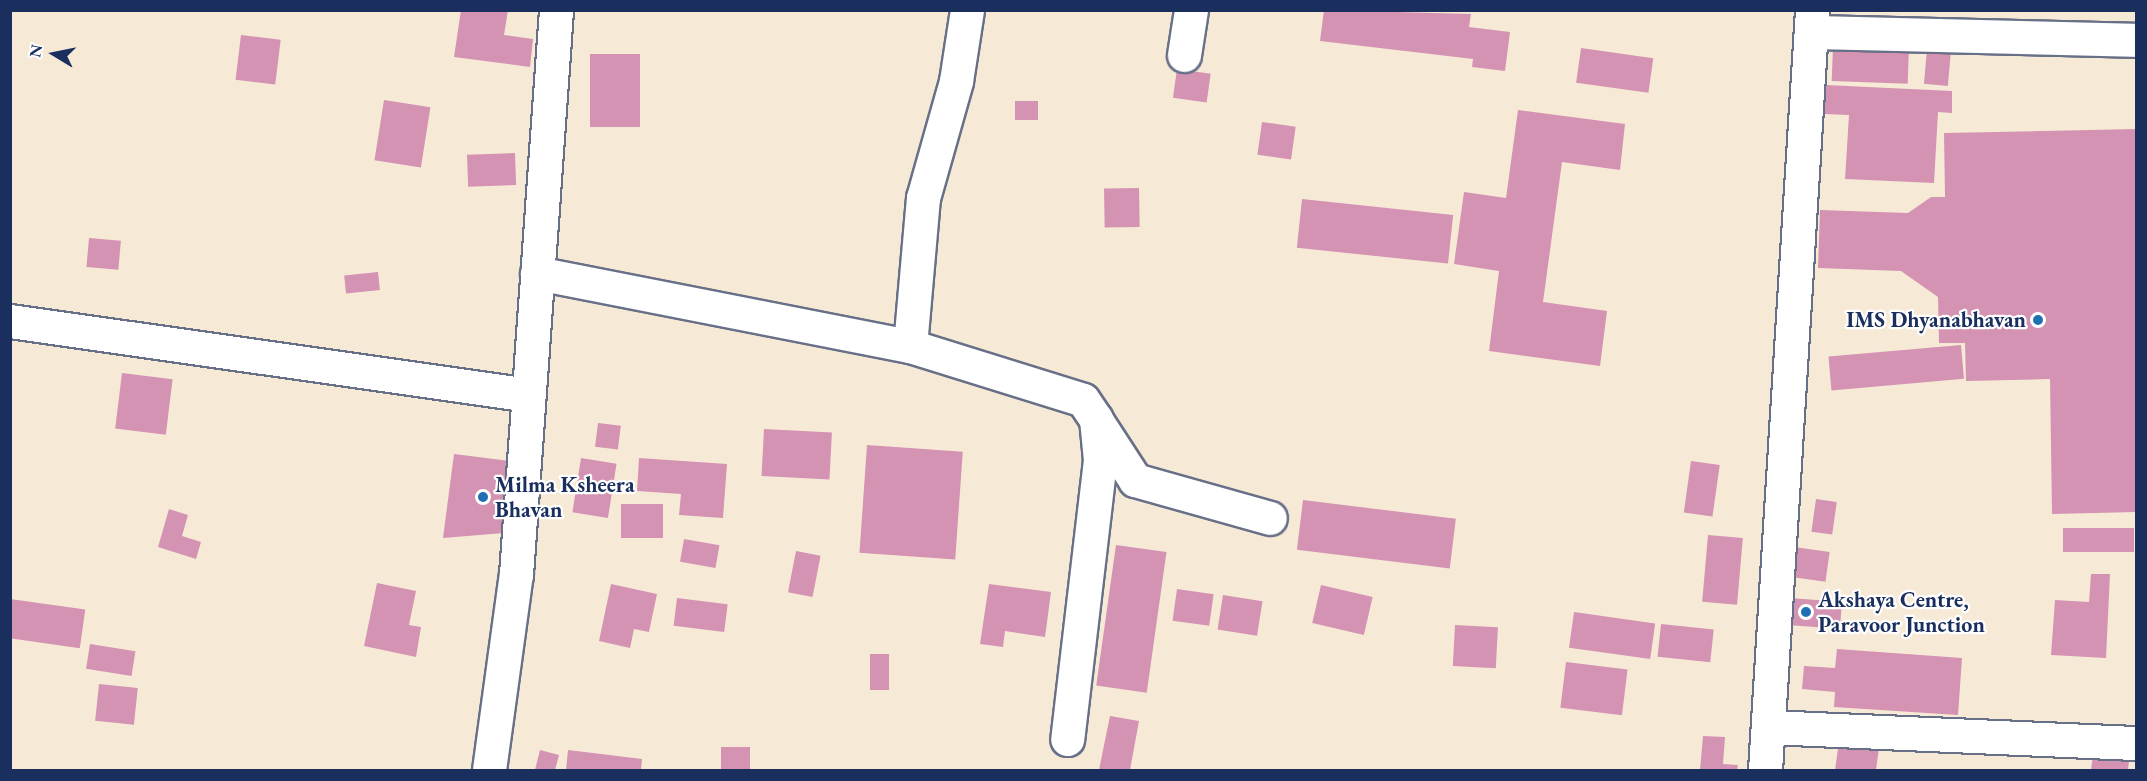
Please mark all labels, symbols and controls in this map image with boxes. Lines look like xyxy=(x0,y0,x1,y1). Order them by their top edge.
north arrow xyxy=(24,24,84,84)
text: N xyxy=(24,43,47,59)
place label: IMS Dhyanabhavan xyxy=(1846,307,2026,333)
marker: IMS Dhyanabhavan xyxy=(2031,313,2045,327)
place label: Milma Ksheera Bhavan xyxy=(495,471,635,522)
marker: Milma Ksheera Bhavan xyxy=(476,490,490,504)
place label: Akshaya Centre, Paravoor Junction xyxy=(1818,586,1985,638)
marker: Akshaya Centre, Paravoor Junction xyxy=(1799,605,1813,619)

